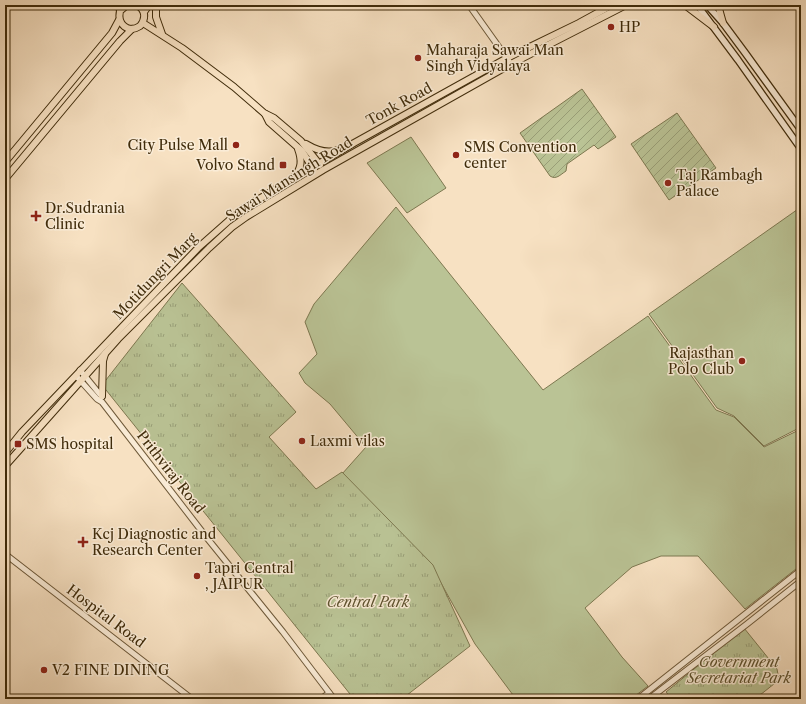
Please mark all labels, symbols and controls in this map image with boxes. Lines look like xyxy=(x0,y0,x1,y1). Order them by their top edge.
place label: HP xyxy=(619,18,640,36)
marker: HP xyxy=(606,22,616,32)
place label: Maharaja Sawai Man Singh Vidyalaya xyxy=(426,41,564,75)
marker: Maharaja Sawai Man Singh Vidyalaya xyxy=(413,53,423,63)
street label: Tonk Road xyxy=(363,78,436,129)
street label: Sawai Mansingh Road xyxy=(222,133,356,225)
place label: City Pulse Mall xyxy=(127,136,228,154)
place label: SMS Convention center xyxy=(464,138,577,172)
marker: City Pulse Mall xyxy=(231,140,241,150)
marker: SMS Convention center xyxy=(451,150,461,160)
place label: Volvo Stand xyxy=(195,156,275,174)
marker: Volvo Stand xyxy=(278,160,288,170)
place label: Taj Rambagh Palace xyxy=(676,166,763,200)
marker: Taj Rambagh Palace xyxy=(663,178,673,188)
place label: Dr.Sudrania Clinic xyxy=(45,199,125,233)
marker: Dr.Sudrania Clinic xyxy=(30,210,42,222)
street label: Motidungri Marg xyxy=(109,229,201,323)
place label: Rajasthan Polo Club xyxy=(668,344,734,378)
marker: Rajasthan Polo Club xyxy=(737,356,747,366)
street label: Prithviraj Road xyxy=(133,427,209,517)
place label: Laxmi vilas xyxy=(310,432,385,450)
place label: SMS hospital xyxy=(26,435,113,453)
marker: Laxmi vilas xyxy=(297,436,307,446)
marker: SMS hospital xyxy=(13,439,23,449)
place label: Kcj Diagnostic and Research Center xyxy=(92,525,217,559)
marker: Kcj Diagnostic and Research Center xyxy=(77,536,89,548)
place label: Tapri Central , JAIPUR xyxy=(205,559,294,593)
marker: Tapri Central , JAIPUR xyxy=(192,571,202,581)
street label: Hospital Road xyxy=(63,580,149,652)
park label: Central Park xyxy=(327,593,410,611)
park label: Government Secretariat Park xyxy=(686,653,792,687)
place label: V2 FINE DINING xyxy=(51,661,169,679)
marker: V2 FINE DINING xyxy=(39,665,49,675)

